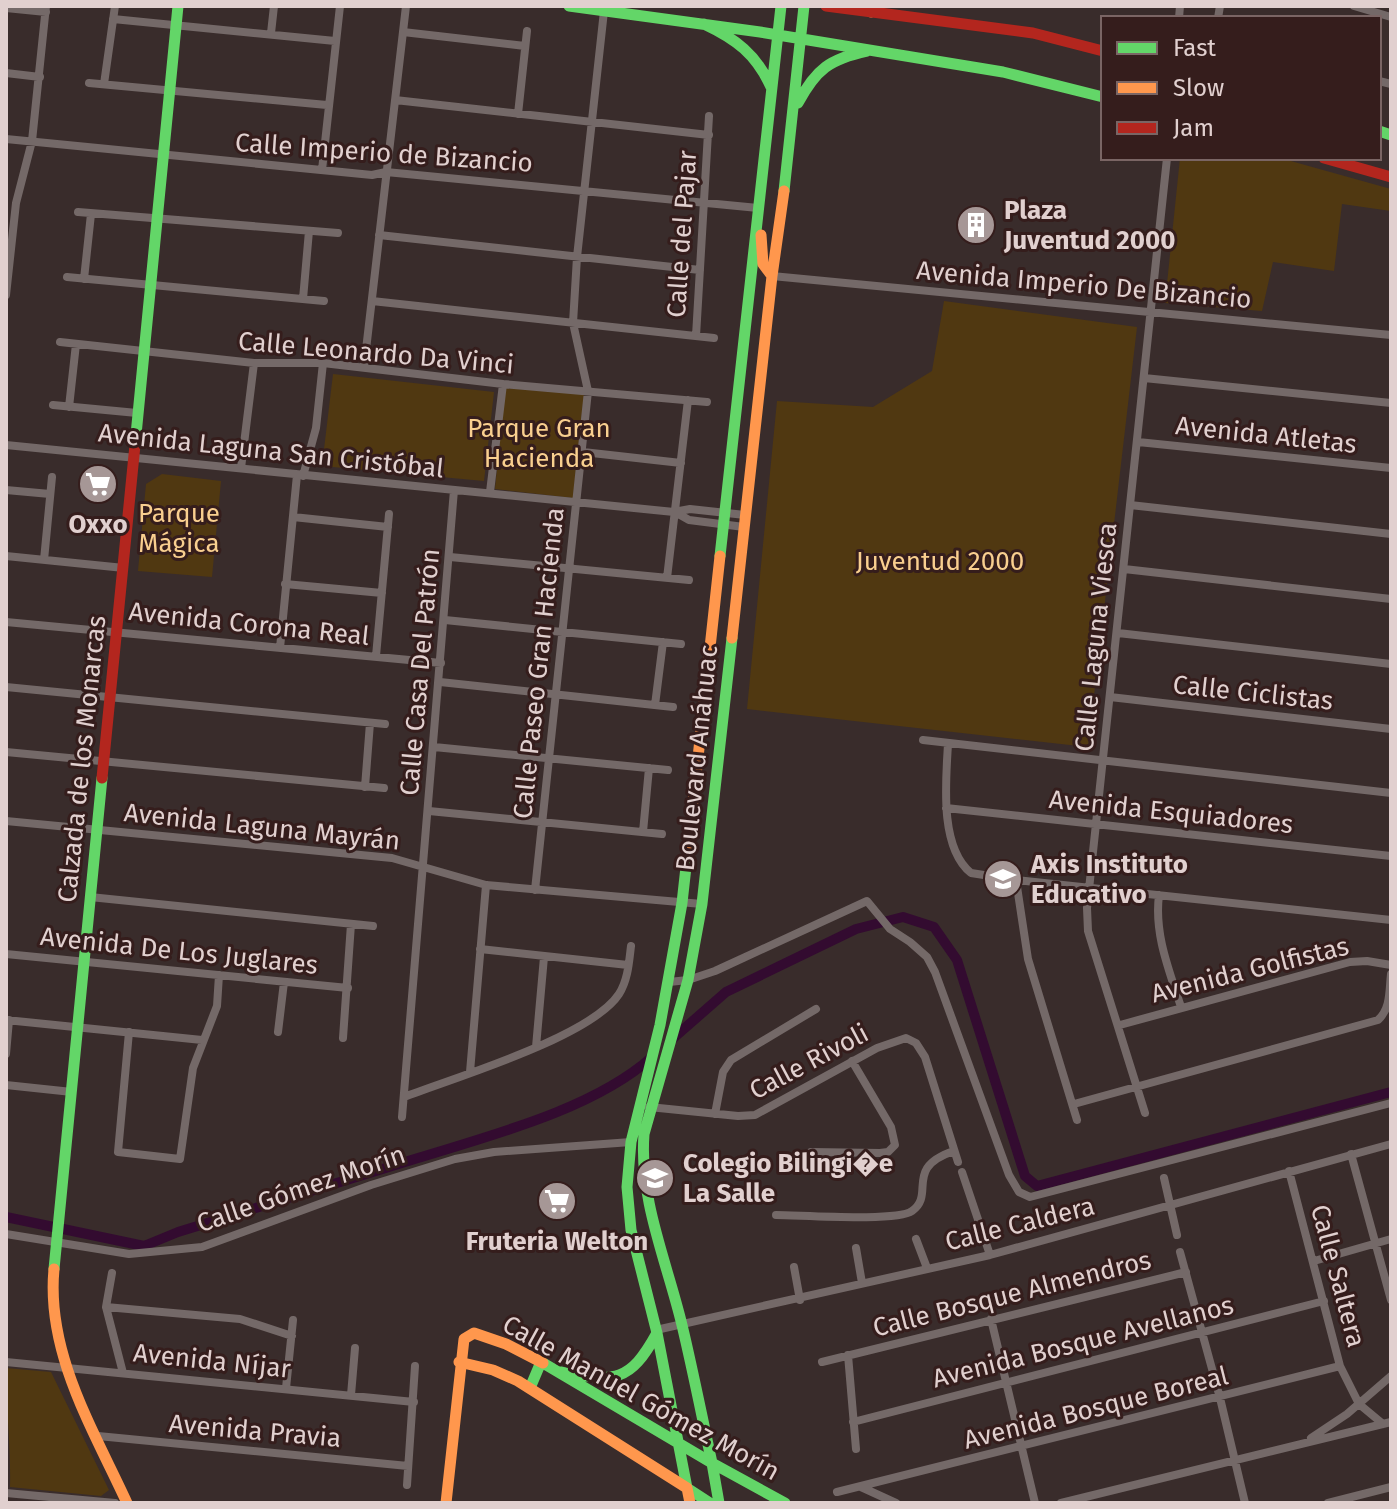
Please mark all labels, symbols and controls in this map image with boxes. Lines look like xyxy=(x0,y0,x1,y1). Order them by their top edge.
legend xyxy=(1101,16,1381,160)
text: Fast xyxy=(1173,34,1216,62)
text: Slow xyxy=(1173,74,1224,102)
text: Jam xyxy=(1173,114,1214,142)
street label: Calle Imperio de Bizancio xyxy=(234,127,534,179)
street label: Calle del Pajar xyxy=(661,149,703,319)
place label: Plaza Juventud 2000 xyxy=(1003,195,1175,256)
building icon: Plaza Juventud 2000 xyxy=(955,204,997,246)
street label: Avenida Imperio De Bizancio xyxy=(915,255,1253,315)
street label: Calle Leonardo Da Vinci xyxy=(237,326,515,380)
street label: Avenida Atletas xyxy=(1174,410,1358,460)
park label: Parque Gran Hacienda xyxy=(467,413,611,474)
street label: Avenida Laguna San Cristóbal xyxy=(97,417,446,485)
supermarket icon: Oxxo xyxy=(77,463,119,505)
park label: Parque Mágica xyxy=(138,498,220,559)
street label: Calle Paseo Gran Hacienda xyxy=(507,506,571,820)
place label: Oxxo xyxy=(68,509,128,540)
street label: Calle Laguna Viesca xyxy=(1069,521,1123,753)
park label: Juventud 2000 xyxy=(856,546,1024,577)
street label: Calle Casa Del Patrón xyxy=(394,547,446,797)
street label: Avenida Corona Real xyxy=(127,596,371,652)
street label: Calzada de los Monarcas xyxy=(52,614,112,904)
street label: Boulevard Anáhuac xyxy=(670,643,724,873)
street label: Calle Ciclistas xyxy=(1171,669,1335,717)
street label: Avenida Esquiadores xyxy=(1047,784,1295,840)
street label: Avenida Laguna Mayrán xyxy=(122,797,402,857)
place label: Axis Instituto Educativo xyxy=(1030,849,1188,910)
school or university icon: Axis Instituto Educativo xyxy=(982,858,1024,900)
street label: Avenida De Los Juglares xyxy=(39,921,319,981)
street label: Avenida Golfistas xyxy=(1148,930,1352,1010)
street label: Calle Rivoli xyxy=(744,1018,874,1106)
street label: Calle Gómez Morín xyxy=(193,1139,409,1239)
place label: Colegio Bilingi�e La Salle xyxy=(683,1148,893,1209)
school or university icon: Colegio Bilingi�e La Salle xyxy=(634,1157,676,1199)
supermarket icon: Fruteria Welton xyxy=(536,1180,578,1222)
street label: Calle Caldera xyxy=(942,1190,1098,1258)
street label: Calle Saltera xyxy=(1304,1201,1372,1351)
place label: Fruteria Welton xyxy=(466,1226,648,1257)
street label: Calle Bosque Almendros xyxy=(870,1244,1154,1344)
street label: Avenida Bosque Avellanos xyxy=(929,1290,1237,1394)
street label: Calle Manuel Gómez Morín xyxy=(497,1309,785,1487)
street label: Avenida Níjar xyxy=(132,1337,292,1385)
street label: Avenida Bosque Boreal xyxy=(961,1360,1232,1456)
street label: Avenida Pravia xyxy=(168,1408,342,1454)

